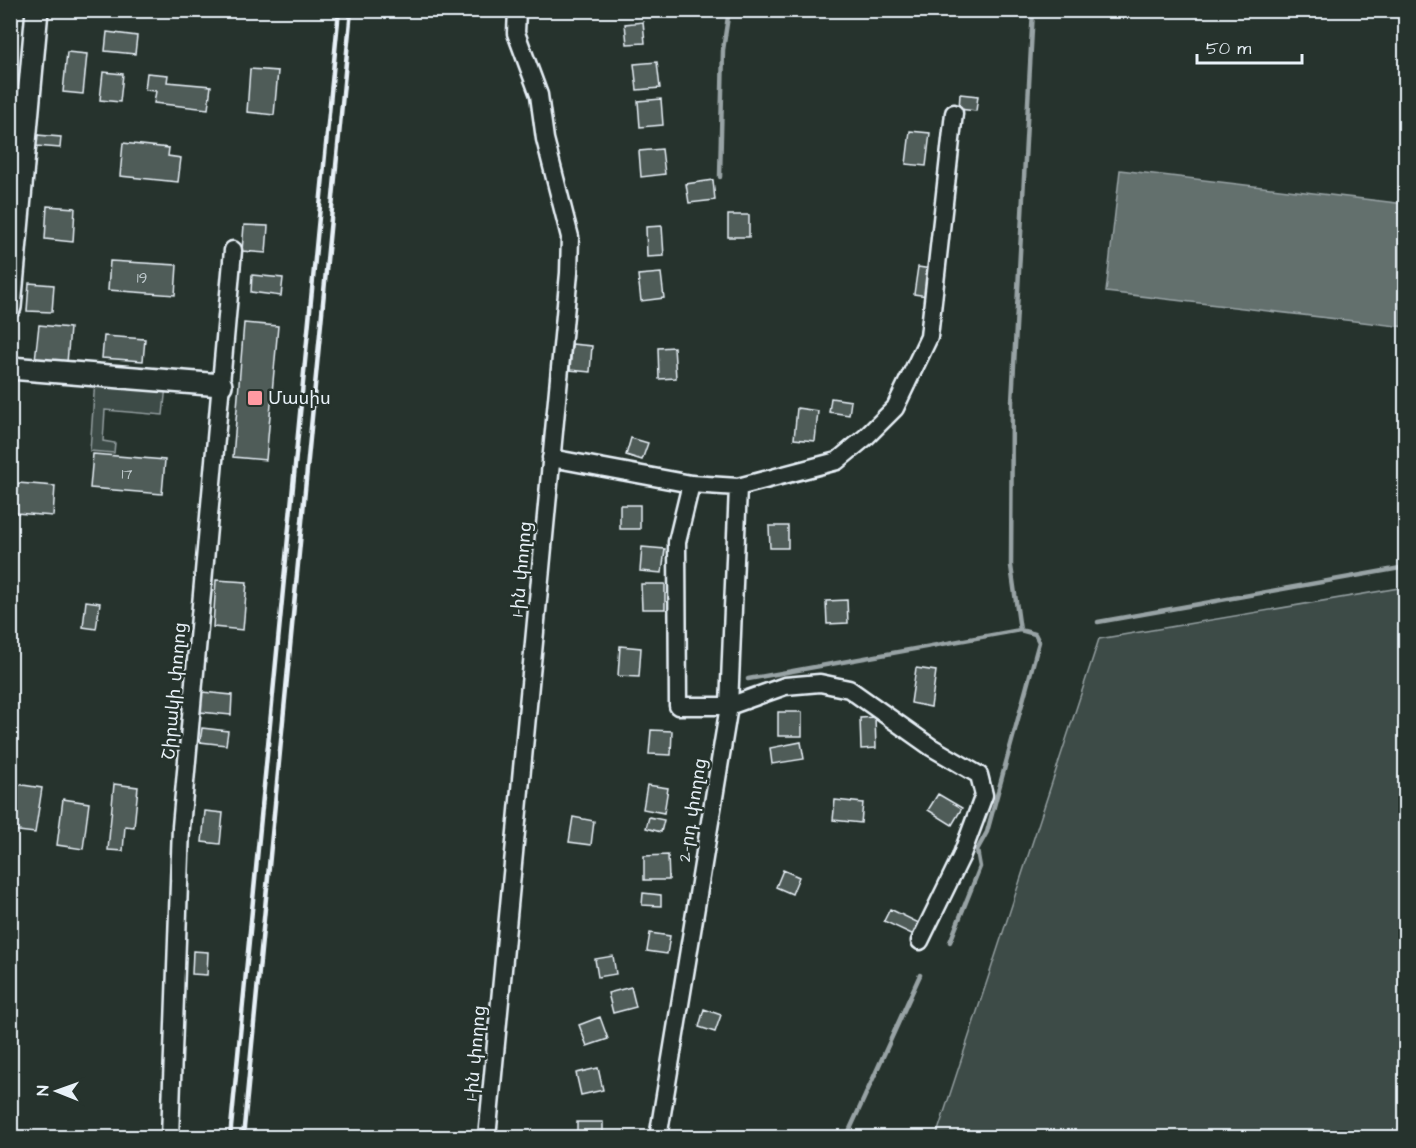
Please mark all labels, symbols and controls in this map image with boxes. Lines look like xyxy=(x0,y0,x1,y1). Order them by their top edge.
scale bar xyxy=(1197,27,1302,65)
text: 50 m xyxy=(1206,36,1251,61)
house number: 19 xyxy=(137,268,147,289)
place label: Մասիս xyxy=(268,386,331,411)
marker: Մասիս xyxy=(246,389,264,407)
house number: 17 xyxy=(121,464,133,485)
street label: 1-ին փողոց xyxy=(505,520,538,618)
street label: Շիրակի փողոց xyxy=(156,621,193,761)
street label: 2-րդ փողոց xyxy=(672,756,713,864)
street label: 1-ին փողոց xyxy=(459,1004,492,1102)
north arrow xyxy=(27,1061,87,1121)
text: N xyxy=(32,1086,54,1096)

